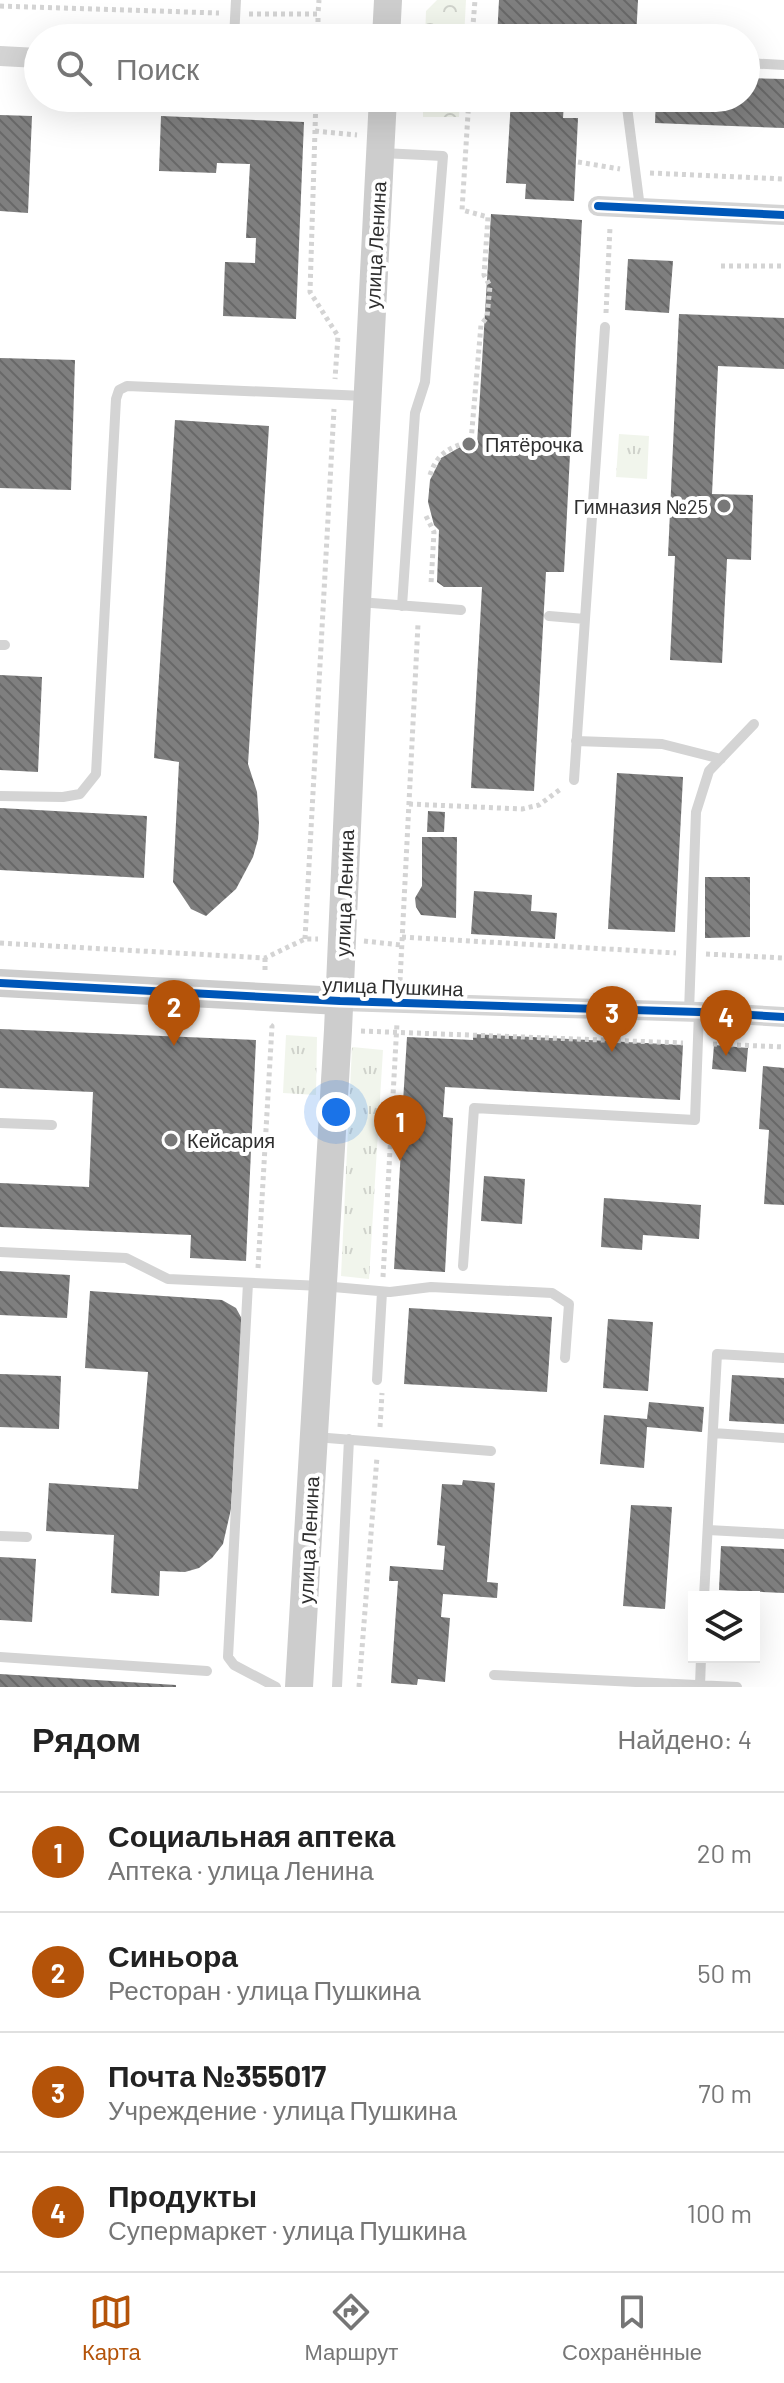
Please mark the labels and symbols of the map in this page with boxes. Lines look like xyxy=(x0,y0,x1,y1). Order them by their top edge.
street label: улица Ленина xyxy=(360,180,390,309)
place label: Пятёрочка xyxy=(485,432,584,456)
marker: Пятёрочка xyxy=(460,435,478,453)
place label: Гимназия №25 xyxy=(574,494,708,518)
marker: Гимназия №25 xyxy=(715,497,733,515)
street label: улица Ленина xyxy=(330,828,358,957)
street label: улица Пушкина xyxy=(322,972,465,1000)
pin: 2 xyxy=(148,980,200,1046)
pin: 3 xyxy=(586,986,638,1052)
pin: 4 xyxy=(700,990,752,1056)
your location xyxy=(316,1092,356,1132)
pin: 1 xyxy=(374,1095,426,1161)
place label: Кейсария xyxy=(187,1128,275,1152)
marker: Кейсария xyxy=(162,1131,180,1149)
street label: улица Ленина xyxy=(293,1475,323,1604)

